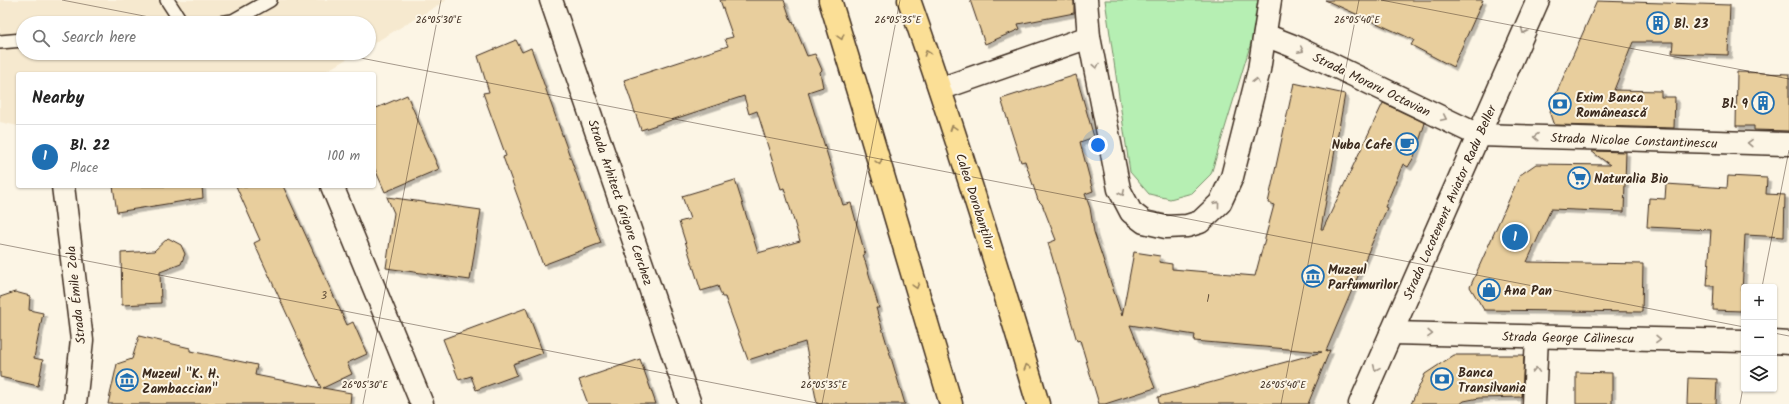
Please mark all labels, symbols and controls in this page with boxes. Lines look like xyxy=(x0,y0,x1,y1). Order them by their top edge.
building icon: Bl. 23 xyxy=(1645,10,1671,36)
text: 26°05'30"E xyxy=(416,12,463,28)
text: 26°05'35"E xyxy=(875,12,923,28)
text: 26°05'40"E xyxy=(1334,12,1381,28)
place label: Bl. 23 xyxy=(1674,14,1708,35)
search box xyxy=(16,16,376,60)
text: Search here xyxy=(62,26,136,50)
one-way arrow xyxy=(1521,26,1529,34)
icon: search xyxy=(30,27,52,49)
one-way arrow xyxy=(836,34,845,41)
one-way arrow xyxy=(1297,45,1305,53)
street label: Strada Moraru Octavian xyxy=(1309,48,1434,123)
one-way arrow xyxy=(924,49,932,56)
one-way arrow xyxy=(1091,63,1100,69)
one-way arrow xyxy=(1252,78,1260,84)
text: Nearby xyxy=(32,85,84,112)
place label: Exim Banca Românească xyxy=(1576,88,1648,124)
building icon: Bl. 9 xyxy=(1750,90,1776,116)
bank icon: Exim Banca Românească xyxy=(1547,91,1573,117)
place label: Bl. 9 xyxy=(1722,94,1748,115)
street label: Strada Locotenent Aviator Radu Beller xyxy=(1398,101,1503,303)
one-way arrow xyxy=(1439,113,1447,121)
street label: Strada Arhitect Grigore Cerchez xyxy=(581,117,658,289)
one-way arrow xyxy=(949,125,958,132)
street label: Strada Nicolae Constantinescu xyxy=(1550,128,1718,155)
cafe icon: Nuba Cafe xyxy=(1394,131,1420,157)
one-way arrow xyxy=(1533,133,1539,141)
text: Bl. 22 xyxy=(70,134,110,158)
your location xyxy=(1088,135,1108,155)
place label: Nuba Cafe xyxy=(1332,135,1393,156)
one-way arrow xyxy=(1747,139,1753,147)
text: 1 xyxy=(43,146,47,167)
text: 100 m xyxy=(327,146,360,167)
street label: Calea Dorobanților xyxy=(949,151,1000,253)
text: Place xyxy=(70,158,98,179)
one-way arrow xyxy=(874,158,883,165)
supermarket icon: Naturalia Bio xyxy=(1566,165,1592,191)
place label: Naturalia Bio xyxy=(1594,169,1668,190)
one-way arrow xyxy=(1117,189,1125,196)
one-way arrow xyxy=(1213,201,1220,209)
pin: 1 xyxy=(1502,222,1528,252)
street label: Strada Émile Zola xyxy=(61,245,92,345)
place label: Muzeul Parfumurilor xyxy=(1328,260,1399,296)
museum icon: Muzeul Parfumurilor xyxy=(1300,263,1326,289)
shop icon: Ana Pan xyxy=(1476,277,1502,303)
place label: Ana Pan xyxy=(1504,281,1552,302)
one-way arrow xyxy=(911,283,920,290)
map controls xyxy=(1741,284,1777,392)
button: + xyxy=(1741,284,1777,320)
house number: 3 xyxy=(321,287,327,305)
house number: 1 xyxy=(1206,290,1210,308)
button: − xyxy=(1741,320,1777,356)
street label: Strada George Călinescu xyxy=(1502,327,1635,350)
one-way arrow xyxy=(1427,330,1433,338)
one-way arrow xyxy=(1655,335,1661,344)
button: layers xyxy=(1741,356,1777,392)
one-way arrow xyxy=(1023,363,1032,370)
place label: Banca Transilvania xyxy=(1458,363,1526,399)
place label: Muzeul "K. H. Zambaccian" xyxy=(142,364,219,400)
one-way arrow xyxy=(1372,365,1380,372)
bank icon: Banca Transilvania xyxy=(1429,366,1455,392)
museum icon: Muzeul "K. H. Zambaccian" xyxy=(114,367,140,393)
one-way arrow xyxy=(1531,367,1540,373)
text: 26°05'30"E xyxy=(342,377,389,393)
text: 26°05'35"E xyxy=(801,377,849,393)
text: 26°05'40"E xyxy=(1260,377,1307,393)

